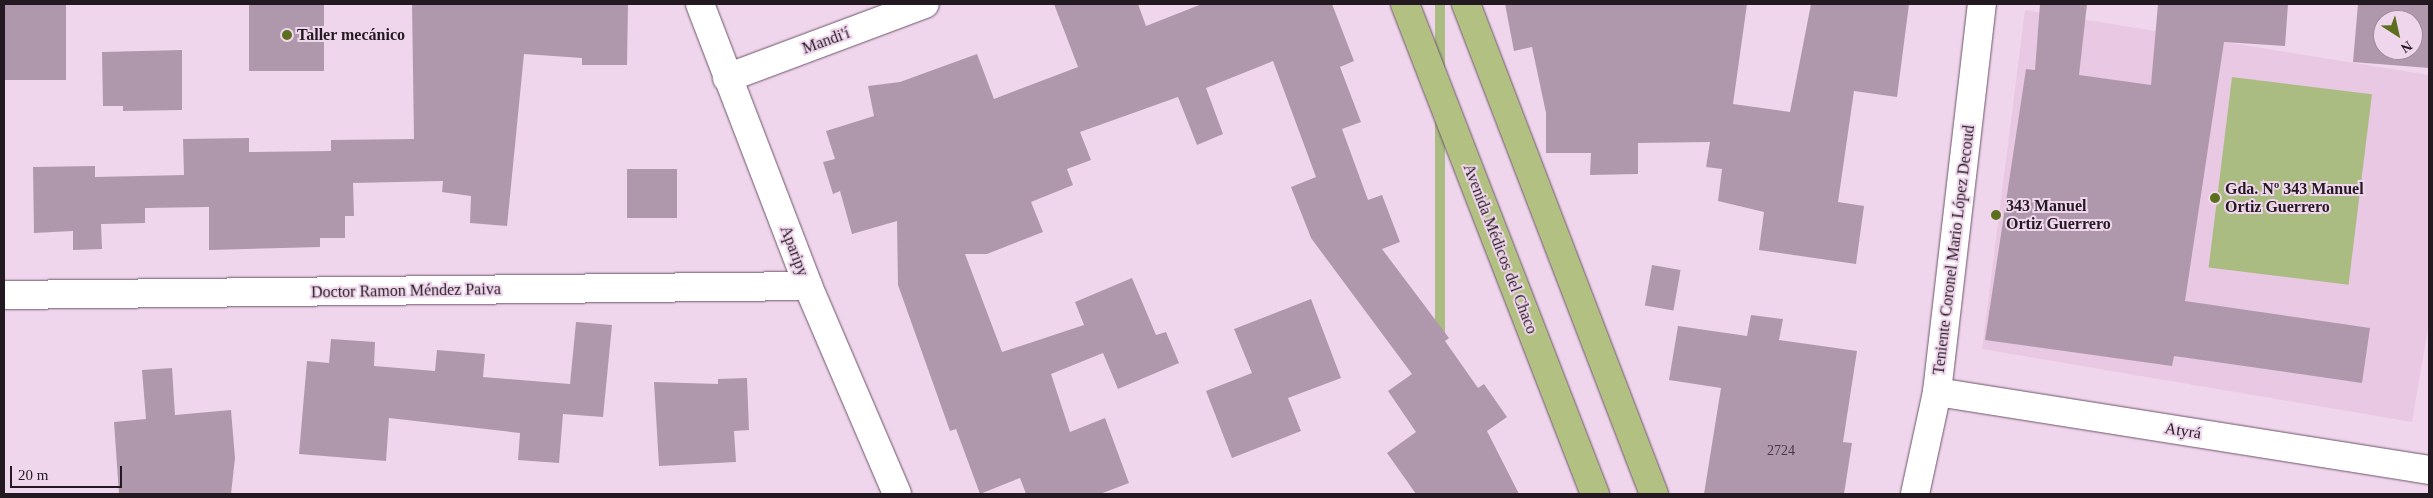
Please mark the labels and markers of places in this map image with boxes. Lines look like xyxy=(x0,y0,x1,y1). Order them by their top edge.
place label: Taller mecánico xyxy=(297,25,405,45)
marker: Taller mecánico xyxy=(281,29,293,41)
place label: Gda. Nº 343 Manuel Ortiz Guerrero xyxy=(2225,179,2364,217)
marker: Gda. Nº 343 Manuel Ortiz Guerrero xyxy=(2209,192,2221,204)
place label: 343 Manuel Ortiz Guerrero xyxy=(2006,196,2111,234)
marker: 343 Manuel Ortiz Guerrero xyxy=(1990,209,2002,221)

